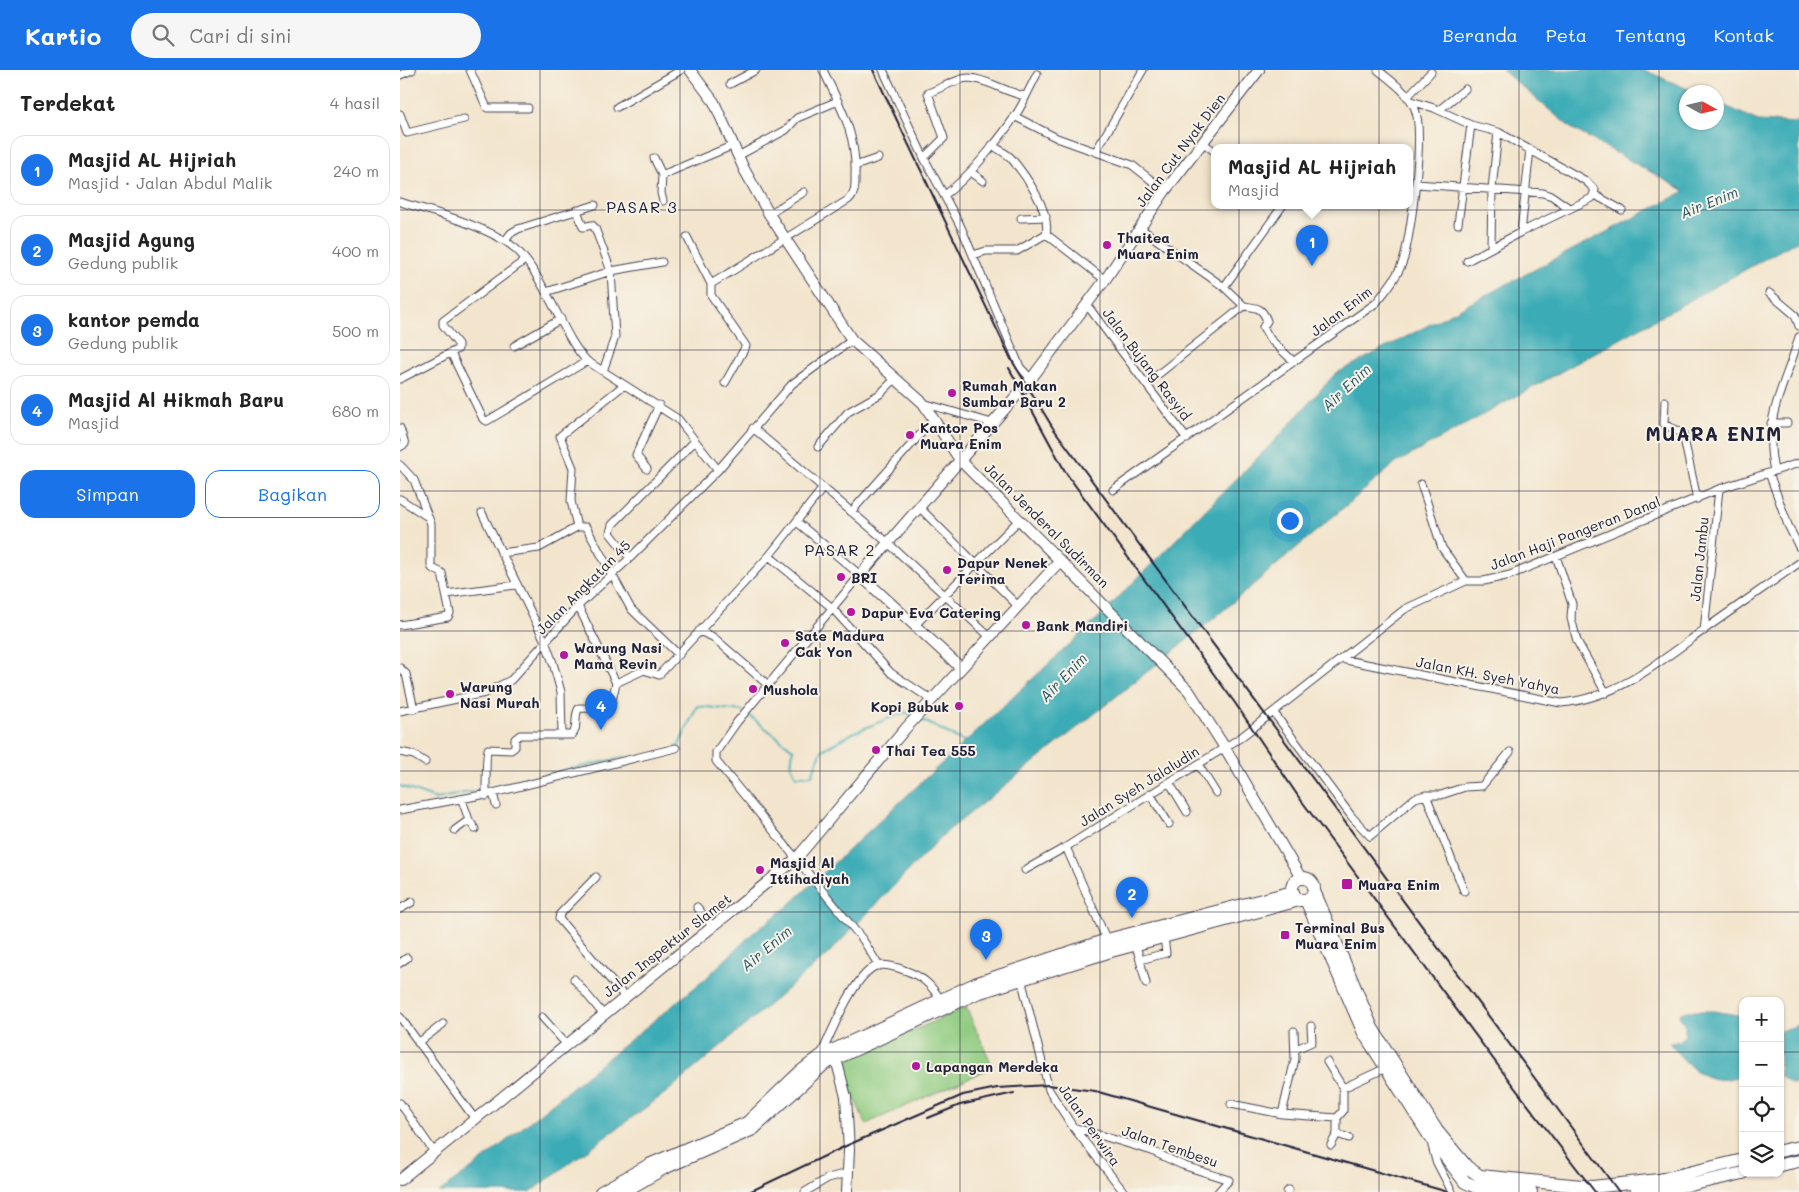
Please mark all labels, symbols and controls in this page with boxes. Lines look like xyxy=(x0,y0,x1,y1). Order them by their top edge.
search box xyxy=(131,13,481,58)
text: Kartio xyxy=(25,20,101,51)
icon: search xyxy=(149,21,177,49)
text: Cari di sini xyxy=(189,23,292,48)
text: Beranda xyxy=(1443,23,1518,47)
text: Peta xyxy=(1546,23,1587,47)
text: Tentang xyxy=(1615,23,1686,47)
text: Kontak xyxy=(1714,23,1774,47)
north arrow xyxy=(1679,85,1724,130)
text: Terdekat xyxy=(20,89,115,116)
street label: Jalan Cut Nyak Dien xyxy=(1131,89,1229,211)
text: 4 hasil xyxy=(330,92,380,113)
popup xyxy=(1211,144,1413,209)
text: Masjid AL Hijriah xyxy=(68,147,236,172)
text: Masjid AL Hijriah xyxy=(1228,154,1396,179)
text: 1 xyxy=(33,160,41,181)
text: 240 m xyxy=(333,160,379,181)
text: Masjid · Jalan Abdul Malik xyxy=(68,172,272,193)
text: Masjid xyxy=(1228,179,1279,200)
water label: Air Enim xyxy=(1677,181,1741,223)
district label: PASAR 3 xyxy=(606,196,678,217)
pin: 1 xyxy=(1296,225,1328,266)
text: Masjid Agung xyxy=(68,227,195,252)
place label: Thaitea Muara Enim xyxy=(1117,228,1199,263)
marker: Thaitea Muara Enim xyxy=(1101,239,1113,251)
text: 2 xyxy=(33,240,41,261)
text: 400 m xyxy=(332,240,379,261)
text: Gedung publik xyxy=(68,252,178,273)
street label: Jalan Enim xyxy=(1306,282,1376,340)
street label: Jalan Bujang Rasyid xyxy=(1098,304,1196,424)
text: kantor pemda xyxy=(68,307,200,332)
text: 3 xyxy=(32,320,42,341)
text: 500 m xyxy=(332,320,379,341)
text: Gedung publik xyxy=(68,332,178,353)
water label: Air Enim xyxy=(1317,359,1375,415)
place label: Rumah Makan Sumbar Baru 2 xyxy=(962,376,1066,411)
text: Masjid Al Hikmah Baru xyxy=(68,387,284,412)
marker: Rumah Makan Sumbar Baru 2 xyxy=(946,387,958,399)
text: 4 xyxy=(32,400,42,421)
text: 680 m xyxy=(332,400,379,421)
text: Masjid xyxy=(68,412,119,433)
place label: Kantor Pos Muara Enim xyxy=(920,418,1002,453)
district label: MUARA ENIM xyxy=(1646,421,1782,446)
marker: Kantor Pos Muara Enim xyxy=(904,429,916,441)
street label: Jalan Jenderal Sudirman xyxy=(980,458,1114,592)
button: Simpan xyxy=(20,470,195,518)
button: Bagikan xyxy=(205,470,380,518)
street label: Jalan Haji Pangeran Danal xyxy=(1487,492,1663,574)
your location xyxy=(1277,508,1303,534)
street label: Jalan Jambu xyxy=(1685,516,1713,602)
street label: Jalan Angkatan 45 xyxy=(532,536,634,638)
district label: PASAR 2 xyxy=(805,539,875,560)
place label: Dapur Nenek Terima xyxy=(957,553,1048,588)
marker: Dapur Nenek Terima xyxy=(941,564,953,576)
place label: BRI xyxy=(851,568,877,587)
marker: BRI xyxy=(835,571,847,583)
place label: Dapur Eva Catering xyxy=(861,603,1001,622)
marker: Dapur Eva Catering xyxy=(845,606,857,618)
place label: Bank Mandiri xyxy=(1036,616,1128,635)
marker: Bank Mandiri xyxy=(1020,619,1032,631)
place label: Sate Madura Cak Yon xyxy=(795,626,885,661)
marker: Sate Madura Cak Yon xyxy=(779,637,791,649)
place label: Warung Nasi Mama Revin xyxy=(574,638,662,673)
water label: Air Enim xyxy=(1035,648,1091,706)
marker: Warung Nasi Mama Revin xyxy=(558,649,570,661)
street label: Jalan KH. Syeh Yahya xyxy=(1415,652,1561,698)
place label: Warung Nasi Murah xyxy=(460,677,539,712)
place label: Mushola xyxy=(763,680,819,699)
marker: Mushola xyxy=(747,683,759,695)
marker: Warung Nasi Murah xyxy=(444,688,456,700)
pin: 4 xyxy=(585,689,617,730)
place label: Kopi Bubuk xyxy=(871,697,949,716)
marker: Kopi Bubuk xyxy=(953,700,965,712)
place label: Thai Tea 555 xyxy=(886,741,976,760)
street label: Jalan Syeh Jalaludin xyxy=(1076,741,1202,831)
marker: Thai Tea 555 xyxy=(870,744,882,756)
place label: Masjid Al Ittihadiyah xyxy=(770,853,849,888)
marker: Masjid Al Ittihadiyah xyxy=(754,864,766,876)
place label: Muara Enim xyxy=(1358,875,1440,894)
pin: 2 xyxy=(1116,877,1148,918)
marker: Muara Enim xyxy=(1340,877,1354,891)
street label: Jalan Inspektur Slamet xyxy=(599,889,735,1001)
place label: Terminal Bus Muara Enim xyxy=(1295,918,1385,953)
pin: 3 xyxy=(970,919,1002,960)
water label: Air Enim xyxy=(736,921,796,975)
marker: Terminal Bus Muara Enim xyxy=(1279,929,1291,941)
map controls xyxy=(1739,997,1784,1177)
button: + xyxy=(1739,997,1784,1042)
button: − xyxy=(1739,1042,1784,1087)
place label: Lapangan Merdeka xyxy=(926,1057,1059,1076)
marker: Lapangan Merdeka xyxy=(910,1060,922,1072)
street label: Jalan Perwira xyxy=(1055,1080,1125,1170)
button: locate xyxy=(1739,1087,1784,1132)
street label: Jalan Tembesu xyxy=(1119,1121,1221,1171)
button: layers xyxy=(1739,1132,1784,1177)

